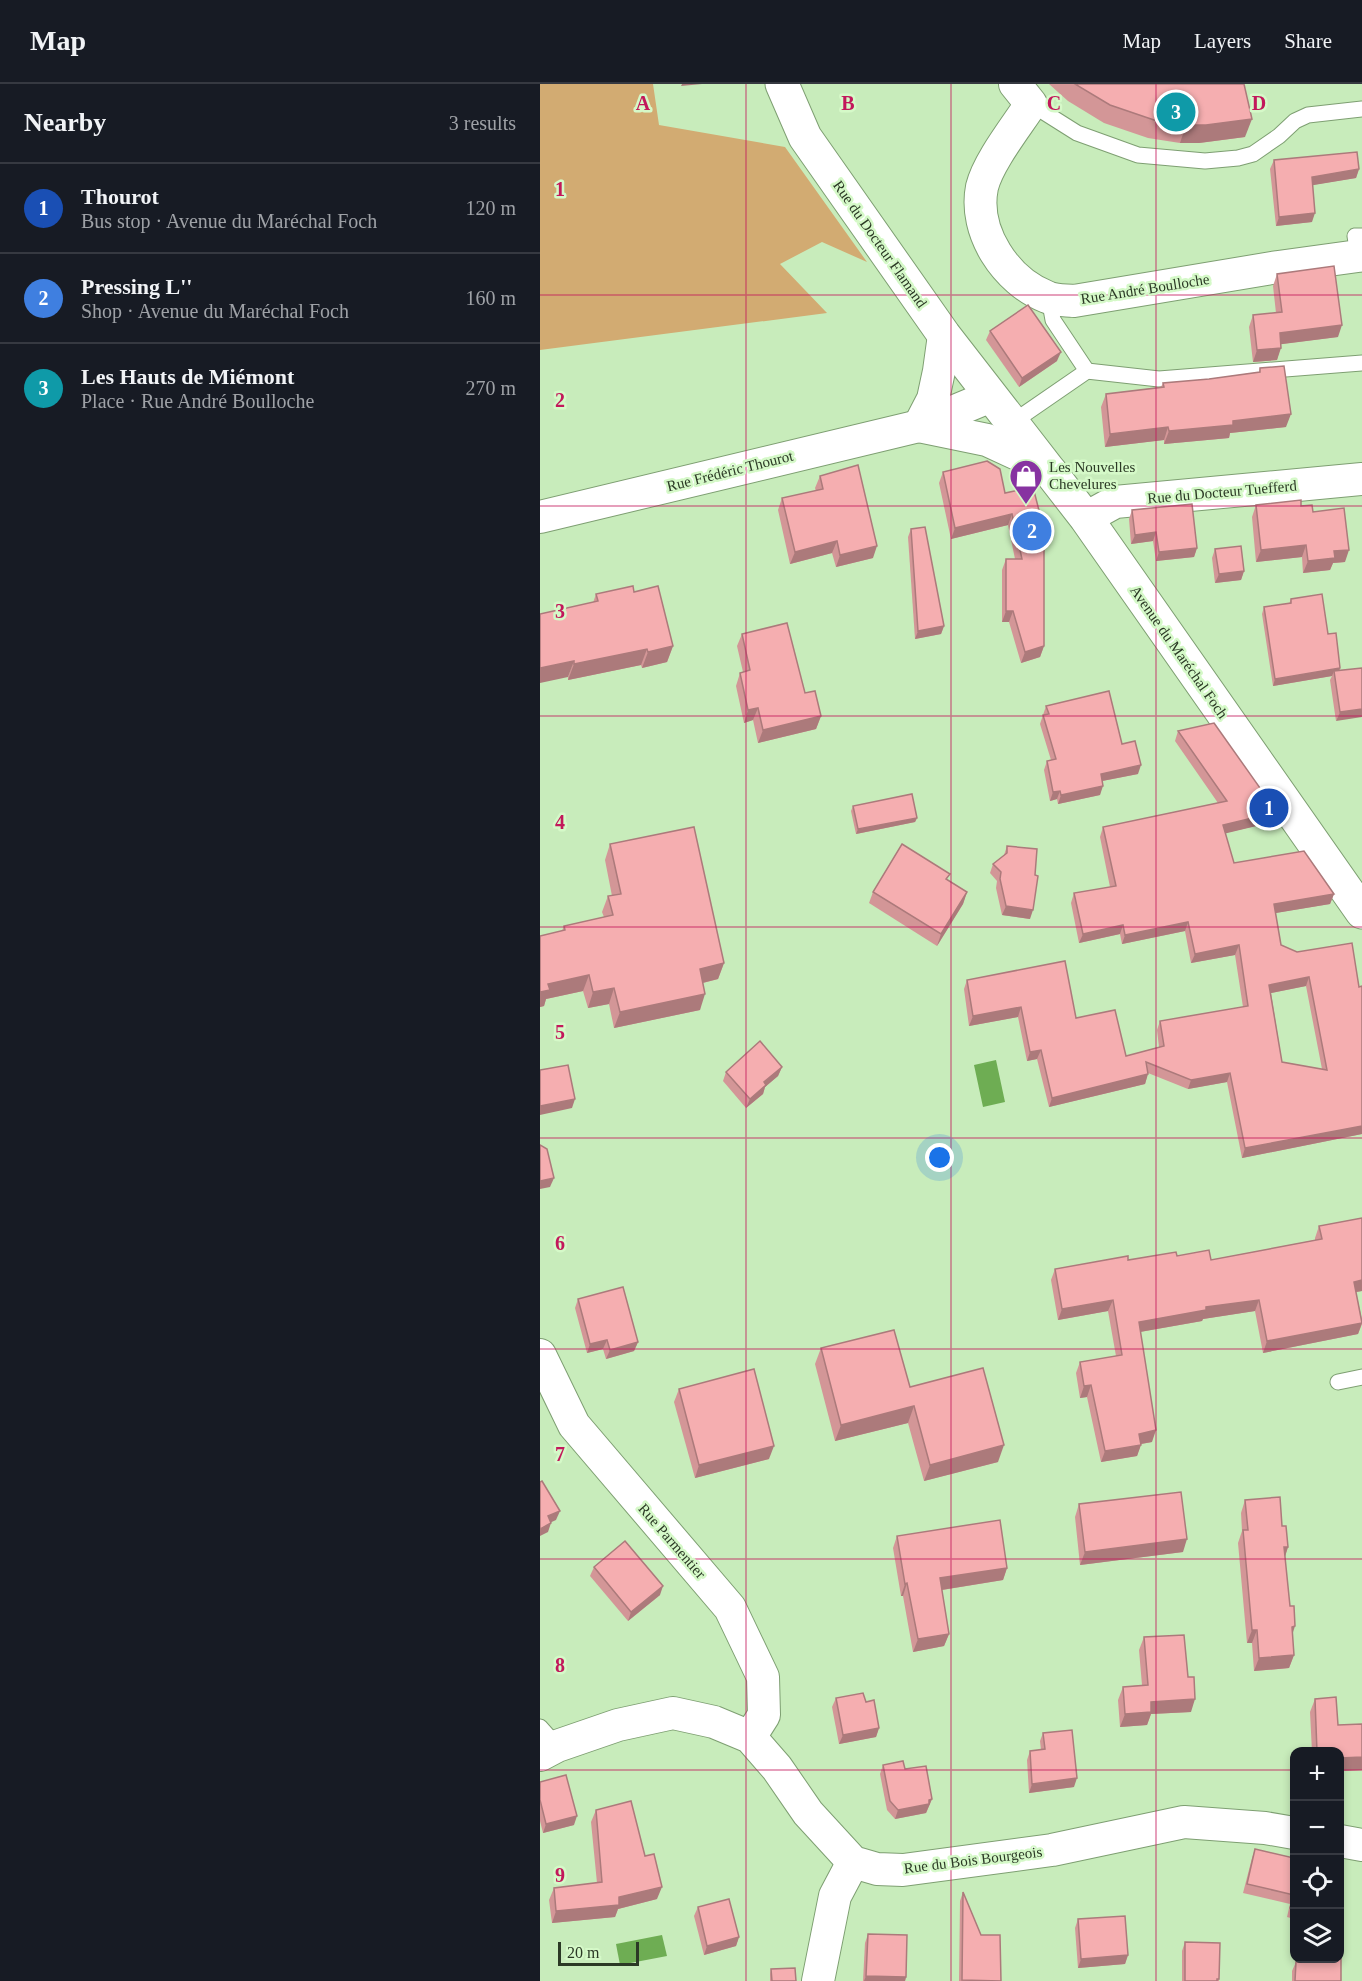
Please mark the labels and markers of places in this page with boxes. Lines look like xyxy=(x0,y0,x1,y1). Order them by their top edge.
pin: 3 xyxy=(1156,90,1196,135)
shop icon: Les Nouvelles Chevelures xyxy=(1008,458,1044,505)
place label: Les Nouvelles Chevelures xyxy=(1049,459,1135,492)
pin: 2 xyxy=(1012,508,1052,554)
pin: 1 xyxy=(1250,786,1288,830)

